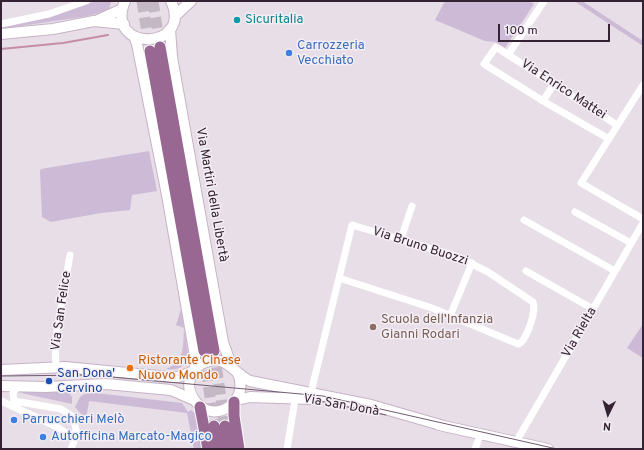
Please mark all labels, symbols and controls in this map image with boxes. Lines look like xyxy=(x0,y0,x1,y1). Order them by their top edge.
place label: Sicuritalia xyxy=(245,12,303,28)
marker: Sicuritalia xyxy=(232,15,242,25)
scale bar xyxy=(500,16,612,42)
text: 100 m xyxy=(505,23,538,39)
place label: Carrozzeria Vecchiato xyxy=(297,38,365,69)
marker: Carrozzeria Vecchiato xyxy=(284,48,294,58)
street label: Via Enrico Mattei xyxy=(517,57,609,123)
street label: Via Martiri della Libertà xyxy=(191,126,231,264)
street label: Via Bruno Buozzi xyxy=(370,224,470,270)
street label: Via San Felice xyxy=(49,270,75,352)
street label: Via Rielta xyxy=(559,305,601,361)
place label: Scuola dell’Infanzia Gianni Rodari xyxy=(381,312,493,343)
marker: Scuola dell’Infanzia Gianni Rodari xyxy=(368,322,378,332)
place label: Ristorante Cinese Nuovo Mondo xyxy=(138,353,241,384)
marker: Ristorante Cinese Nuovo Mondo xyxy=(125,363,135,373)
place label: San Dona' Cervino xyxy=(57,366,115,397)
marker: San Dona' Cervino xyxy=(44,376,54,386)
street label: Via San Donà xyxy=(302,392,380,420)
north arrow xyxy=(588,394,628,434)
place label: Parrucchieri Melò xyxy=(22,412,124,428)
marker: Parrucchieri Melò xyxy=(9,415,19,425)
text: N xyxy=(602,419,612,433)
place label: Autofficina Marcato-Magico xyxy=(51,429,212,445)
marker: Autofficina Marcato-Magico xyxy=(38,432,48,442)

